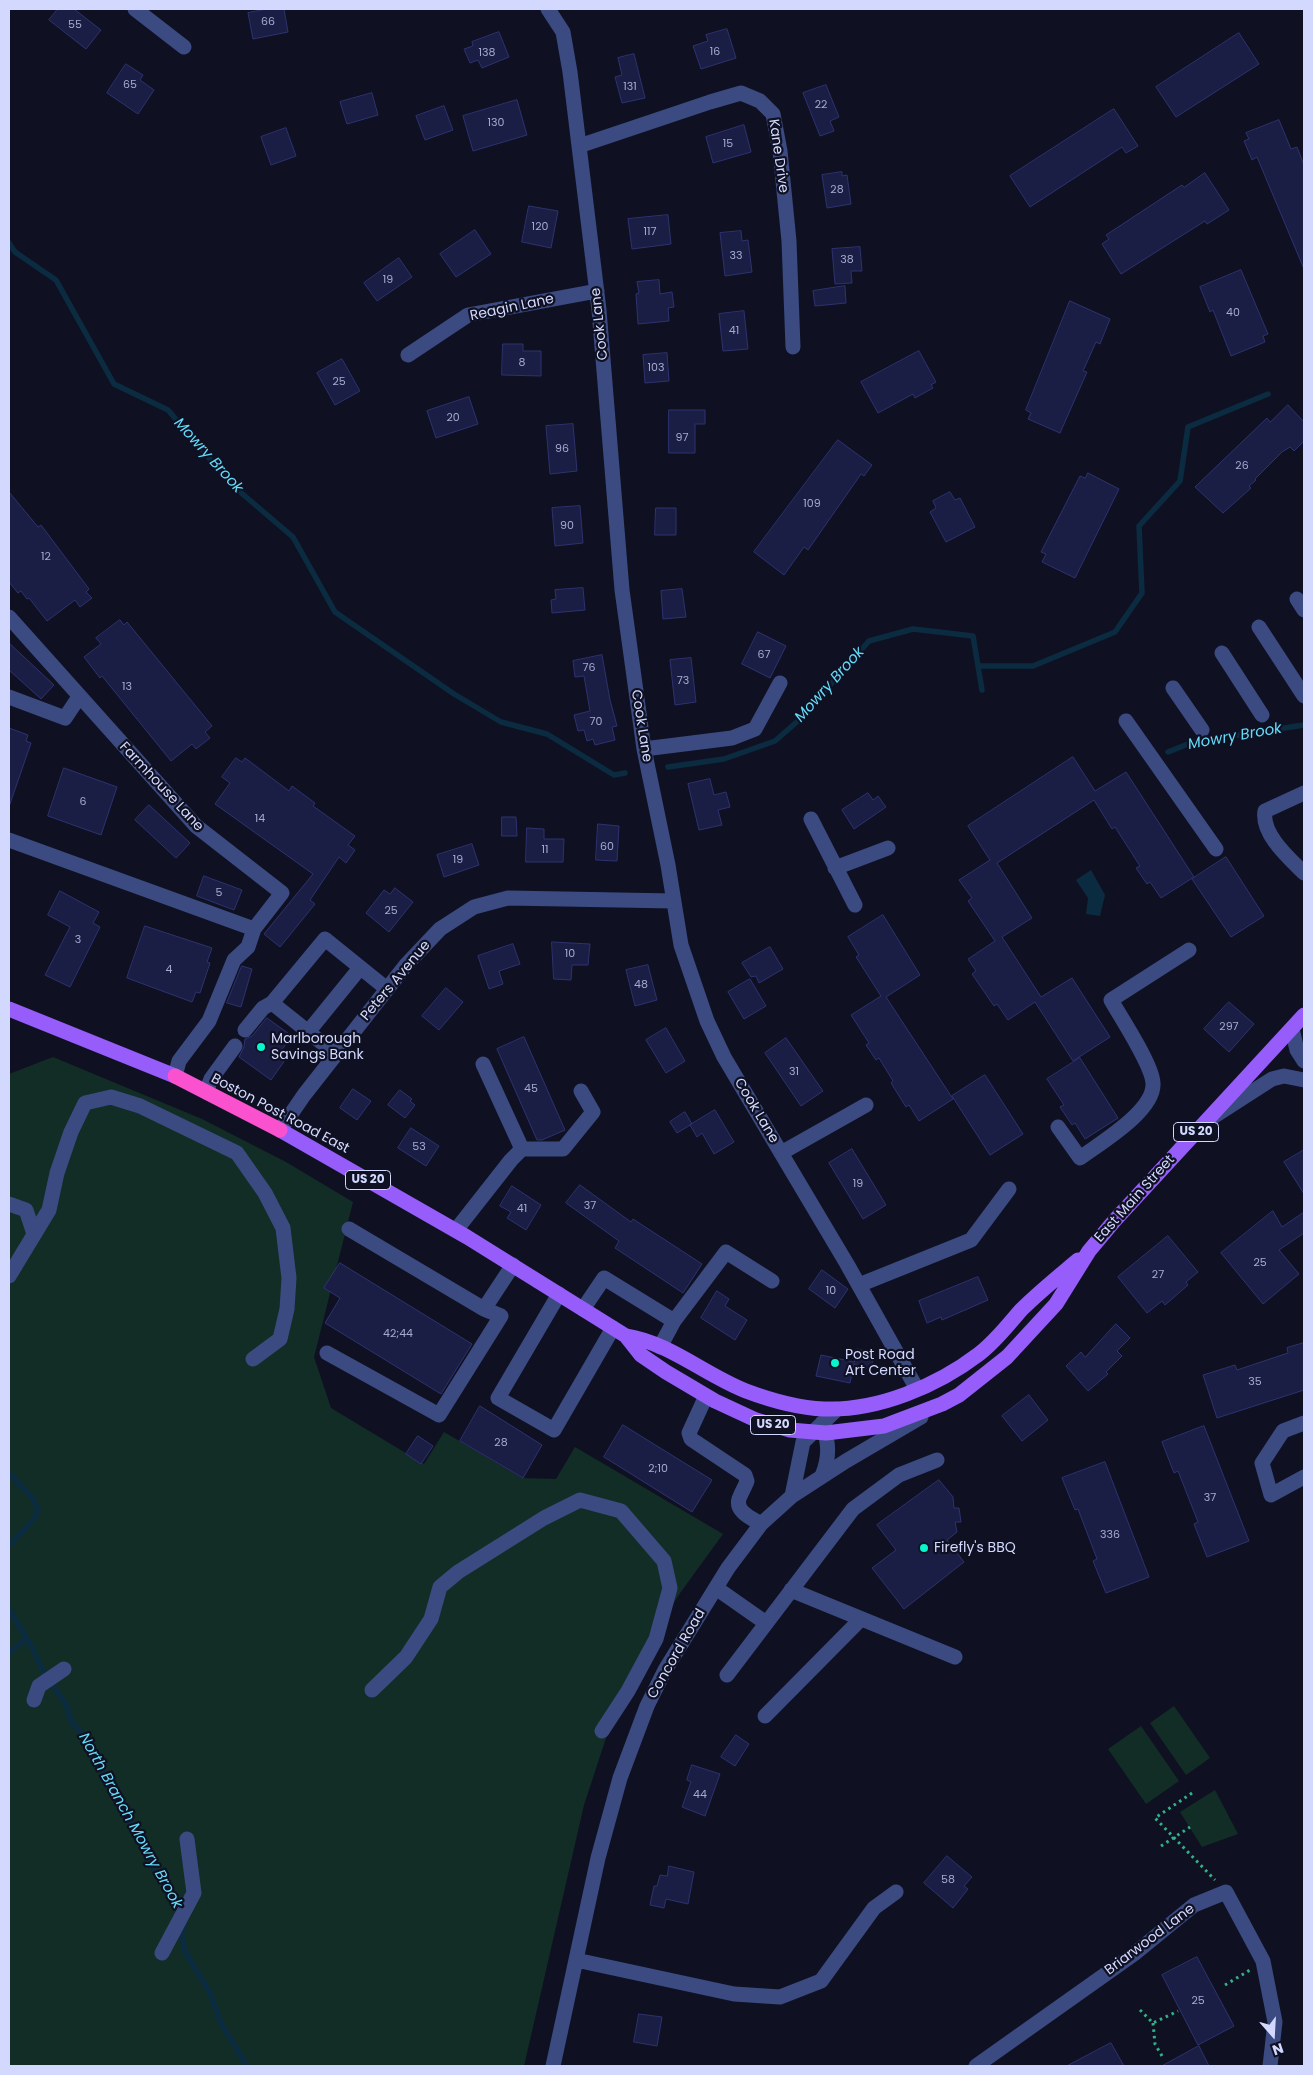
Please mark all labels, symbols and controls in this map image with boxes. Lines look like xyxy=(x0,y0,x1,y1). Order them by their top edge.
house number: 66 xyxy=(261,15,275,29)
house number: 55 xyxy=(68,18,82,32)
house number: 16 xyxy=(710,45,720,59)
house number: 138 xyxy=(479,46,495,60)
house number: 65 xyxy=(123,78,137,92)
house number: 131 xyxy=(623,80,637,94)
house number: 22 xyxy=(815,98,827,112)
house number: 130 xyxy=(488,116,504,130)
street label: Kane Drive xyxy=(765,118,791,194)
house number: 15 xyxy=(723,137,733,151)
house number: 28 xyxy=(830,183,844,197)
house number: 120 xyxy=(532,220,548,234)
house number: 117 xyxy=(643,225,657,239)
house number: 33 xyxy=(730,249,742,263)
house number: 38 xyxy=(840,253,854,267)
house number: 19 xyxy=(383,273,393,287)
street label: Cook Lane xyxy=(588,287,612,361)
street label: Reagin Lane xyxy=(468,291,556,325)
house number: 40 xyxy=(1226,306,1240,320)
house number: 41 xyxy=(729,324,739,338)
house number: 8 xyxy=(519,356,525,370)
house number: 103 xyxy=(648,361,664,375)
house number: 25 xyxy=(332,375,346,389)
house number: 20 xyxy=(446,411,460,425)
water label: Mowry Brook xyxy=(170,415,246,497)
house number: 97 xyxy=(676,431,688,445)
house number: 96 xyxy=(555,442,569,456)
house number: 26 xyxy=(1235,459,1249,473)
house number: 109 xyxy=(803,497,821,511)
house number: 90 xyxy=(560,519,574,533)
house number: 12 xyxy=(41,550,51,564)
water label: Mowry Brook xyxy=(792,644,868,726)
house number: 67 xyxy=(758,648,770,662)
house number: 76 xyxy=(583,661,595,675)
house number: 73 xyxy=(677,674,689,688)
house number: 13 xyxy=(122,680,132,694)
street label: Cook Lane xyxy=(627,689,655,763)
house number: 70 xyxy=(590,715,602,729)
water label: Mowry Brook xyxy=(1187,720,1283,754)
street label: Farmhouse Lane xyxy=(115,739,207,835)
house number: 6 xyxy=(80,795,86,809)
house number: 14 xyxy=(255,812,265,826)
house number: 60 xyxy=(600,840,614,854)
house number: 11 xyxy=(541,843,549,857)
house number: 19 xyxy=(453,853,463,867)
house number: 5 xyxy=(216,886,222,900)
house number: 25 xyxy=(384,904,398,918)
house number: 3 xyxy=(75,933,81,947)
street label: Peters Avenue xyxy=(358,938,434,1024)
house number: 10 xyxy=(565,947,575,961)
house number: 4 xyxy=(166,963,172,977)
house number: 48 xyxy=(634,978,648,992)
house number: 297 xyxy=(1219,1020,1239,1034)
place label: Marlborough Savings Bank xyxy=(271,1031,364,1064)
marker: Marlborough Savings Bank xyxy=(255,1041,267,1053)
house number: 31 xyxy=(789,1065,799,1079)
street label: Boston Post Road East xyxy=(208,1070,352,1158)
street label: Cook Lane xyxy=(730,1075,782,1147)
house number: 45 xyxy=(524,1082,538,1096)
road number: US 20 xyxy=(1174,1122,1218,1142)
house number: 53 xyxy=(412,1140,426,1154)
street label: East Main Street xyxy=(1091,1152,1179,1246)
road number: US 20 xyxy=(346,1170,390,1190)
house number: 19 xyxy=(853,1177,863,1191)
house number: 37 xyxy=(584,1199,596,1213)
house number: 41 xyxy=(517,1202,527,1216)
house number: 25 xyxy=(1253,1256,1267,1270)
house number: 27 xyxy=(1152,1268,1164,1282)
house number: 10 xyxy=(826,1284,836,1298)
house number: 42;44 xyxy=(383,1327,413,1341)
place label: Post Road Art Center xyxy=(845,1347,916,1380)
marker: Post Road Art Center xyxy=(829,1357,841,1369)
house number: 35 xyxy=(1248,1375,1262,1389)
road number: US 20 xyxy=(750,1416,796,1434)
house number: 28 xyxy=(494,1436,508,1450)
house number: 2;10 xyxy=(648,1462,668,1476)
house number: 37 xyxy=(1204,1491,1216,1505)
house number: 336 xyxy=(1100,1528,1120,1542)
place label: Firefly's BBQ xyxy=(934,1540,1016,1556)
marker: Firefly's BBQ xyxy=(918,1542,930,1554)
street label: Concord Road xyxy=(644,1606,710,1702)
water label: North Branch Mowry Brook xyxy=(74,1730,186,1912)
house number: 44 xyxy=(693,1788,707,1802)
house number: 58 xyxy=(941,1873,955,1887)
street label: Briarwood Lane xyxy=(1102,1901,1198,1979)
house number: 25 xyxy=(1191,1994,1205,2008)
north arrow xyxy=(1248,2010,1298,2060)
text: N xyxy=(1270,2038,1286,2060)

